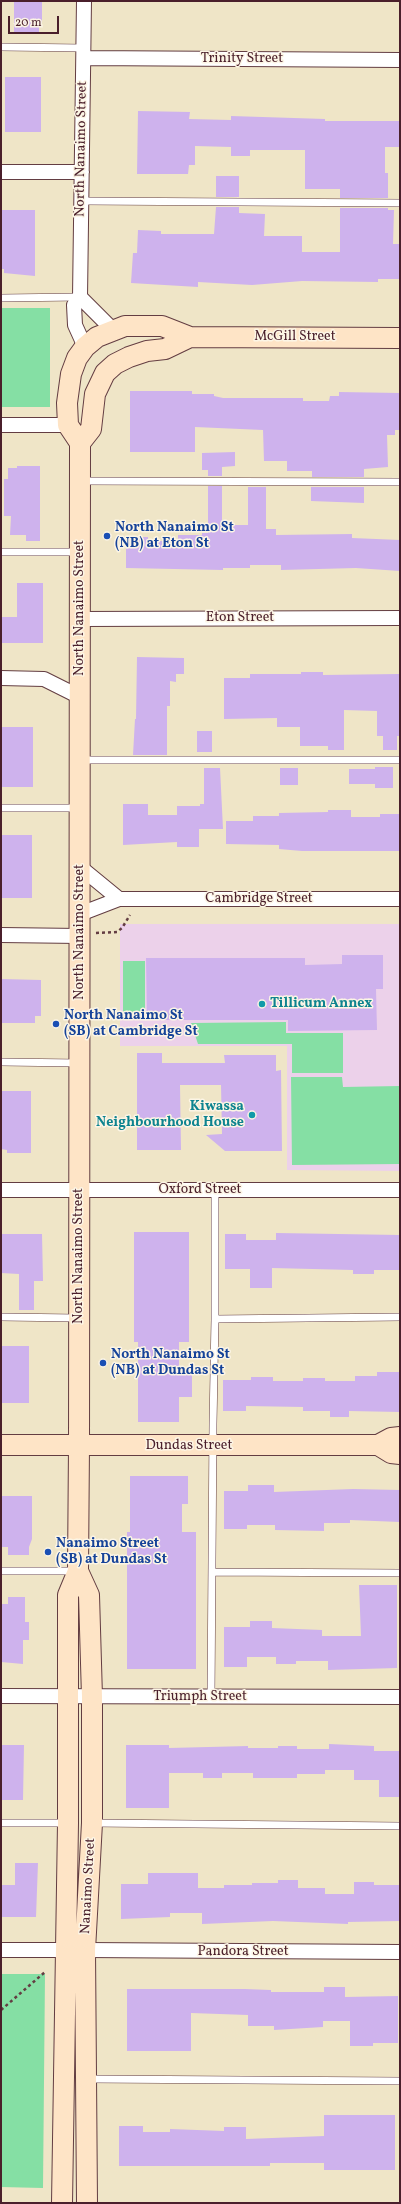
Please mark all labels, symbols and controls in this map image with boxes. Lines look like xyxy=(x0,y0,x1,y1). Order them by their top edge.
scale bar xyxy=(10,8,61,34)
text: 20 m xyxy=(15,15,42,31)
street label: Trinity Street xyxy=(201,51,283,67)
street label: North Nanaimo Street xyxy=(72,81,92,217)
street label: McGill Street xyxy=(254,329,336,345)
place label: North Nanaimo St (NB) at Eton St xyxy=(115,520,234,552)
marker: North Nanaimo St (NB) at Eton St xyxy=(102,531,112,541)
street label: North Nanaimo Street xyxy=(72,540,88,676)
street label: Eton Street xyxy=(206,610,274,626)
street label: North Nanaimo Street xyxy=(72,864,88,1000)
street label: Cambridge Street xyxy=(205,891,313,907)
place label: Tillicum Annex xyxy=(270,996,372,1012)
marker: Tillicum Annex xyxy=(257,999,267,1009)
place label: North Nanaimo St (SB) at Cambridge St xyxy=(64,1008,198,1040)
marker: North Nanaimo St (SB) at Cambridge St xyxy=(51,1019,61,1029)
place label: Kiwassa Neighbourhood House xyxy=(96,1099,244,1132)
marker: Kiwassa Neighbourhood House xyxy=(247,1110,257,1120)
street label: Oxford Street xyxy=(158,1182,242,1198)
street label: North Nanaimo Street xyxy=(71,1188,87,1324)
place label: North Nanaimo St (NB) at Dundas St xyxy=(111,1347,230,1380)
marker: North Nanaimo St (NB) at Dundas St xyxy=(98,1358,108,1368)
street label: Dundas Street xyxy=(146,1438,232,1454)
place label: Nanaimo Street (SB) at Dundas St xyxy=(56,1536,167,1568)
marker: Nanaimo Street (SB) at Dundas St xyxy=(43,1547,53,1557)
street label: Triumph Street xyxy=(153,1689,247,1705)
street label: Nanaimo Street xyxy=(78,1838,100,1934)
street label: Pandora Street xyxy=(197,1944,289,1960)

